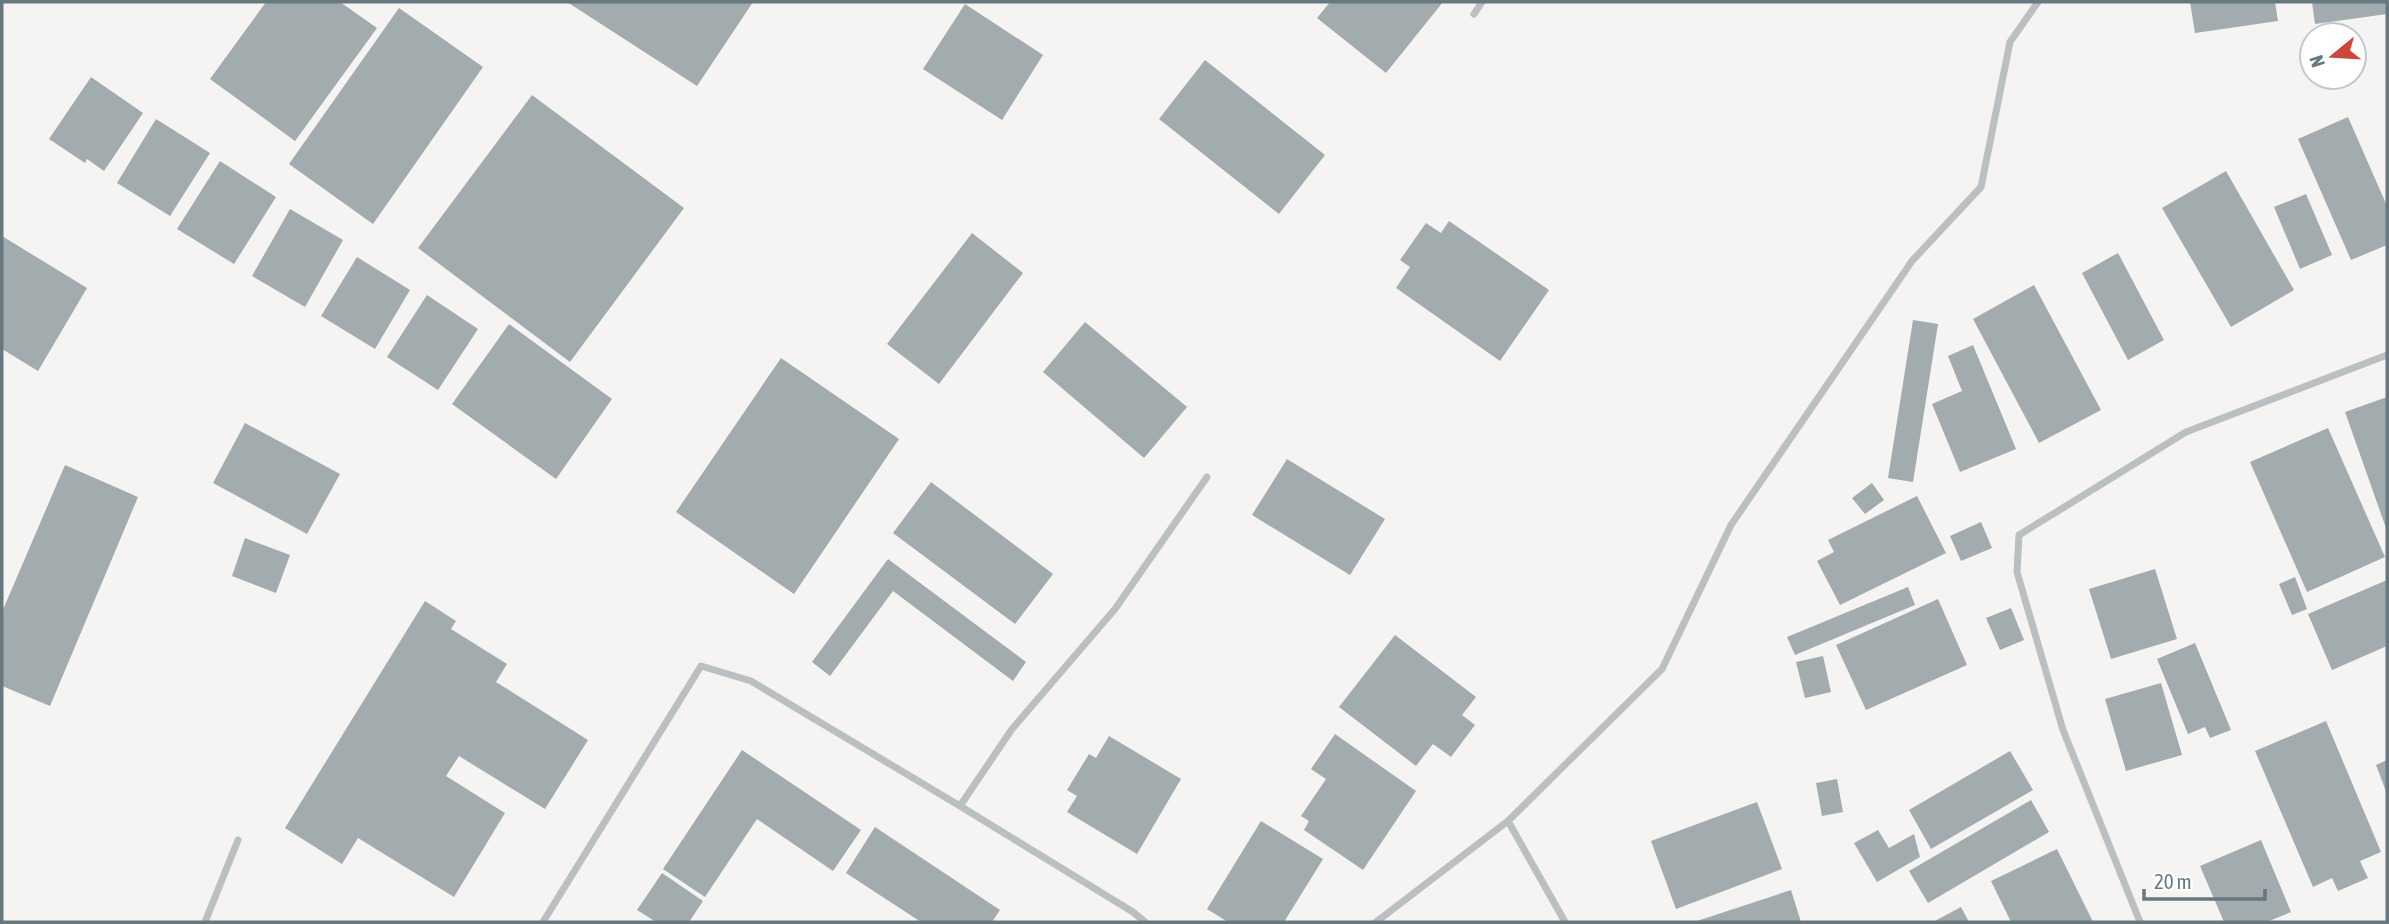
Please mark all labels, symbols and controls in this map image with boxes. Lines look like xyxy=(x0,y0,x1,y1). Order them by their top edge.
north arrow xyxy=(2298,21,2368,91)
text: N xyxy=(2305,53,2329,70)
scale bar xyxy=(2144,858,2265,902)
text: 20 m xyxy=(2154,869,2192,893)

